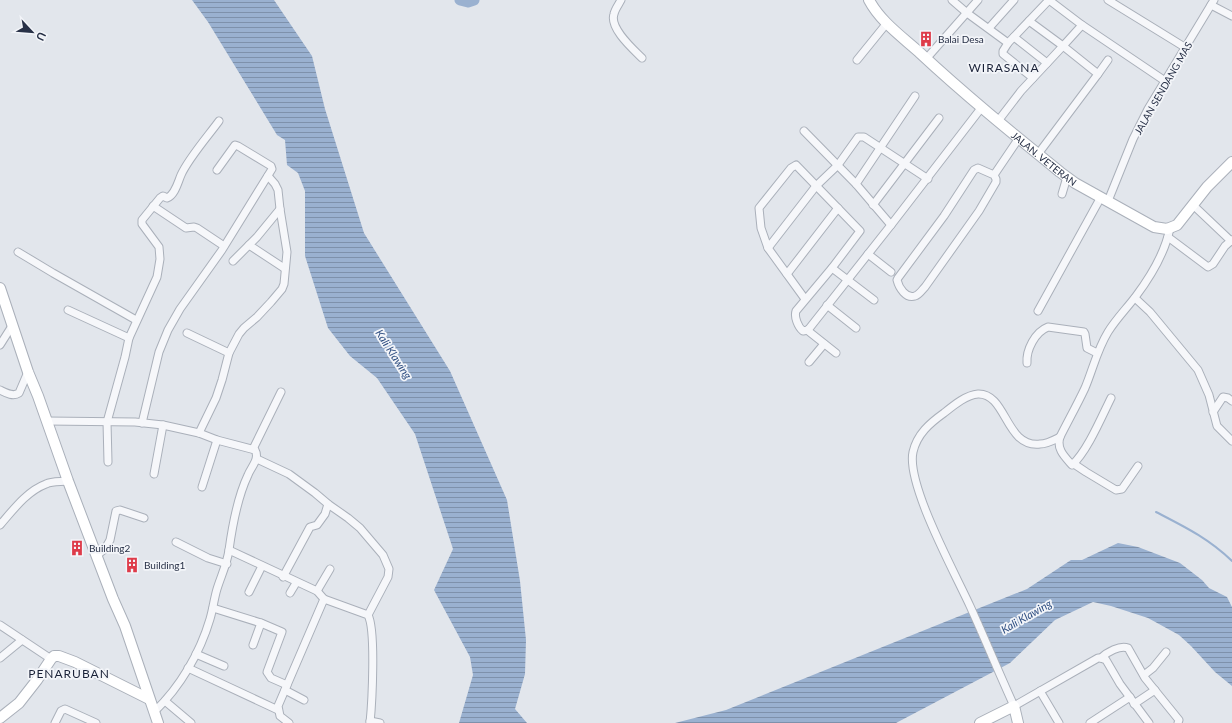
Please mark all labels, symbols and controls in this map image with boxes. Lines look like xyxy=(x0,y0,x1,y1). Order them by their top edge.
north arrow xyxy=(12,12,52,52)
text: U xyxy=(34,30,49,43)
building icon: Balai Desa xyxy=(917,30,935,48)
place label: Balai Desa xyxy=(938,33,984,45)
street label: JALAN SENDANG MAS xyxy=(1132,40,1194,136)
district label: WIRASANA xyxy=(968,60,1040,75)
street label: JALAN. VETERAN xyxy=(1009,129,1079,188)
water label: Kali Klawing xyxy=(373,327,415,382)
building icon: Building2 xyxy=(68,539,86,557)
place label: Building2 xyxy=(89,542,130,554)
building icon: Building1 xyxy=(123,556,141,574)
place label: Building1 xyxy=(144,559,185,571)
water label: Kali Klawing xyxy=(998,596,1054,636)
district label: PENARUBAN xyxy=(28,666,110,681)

